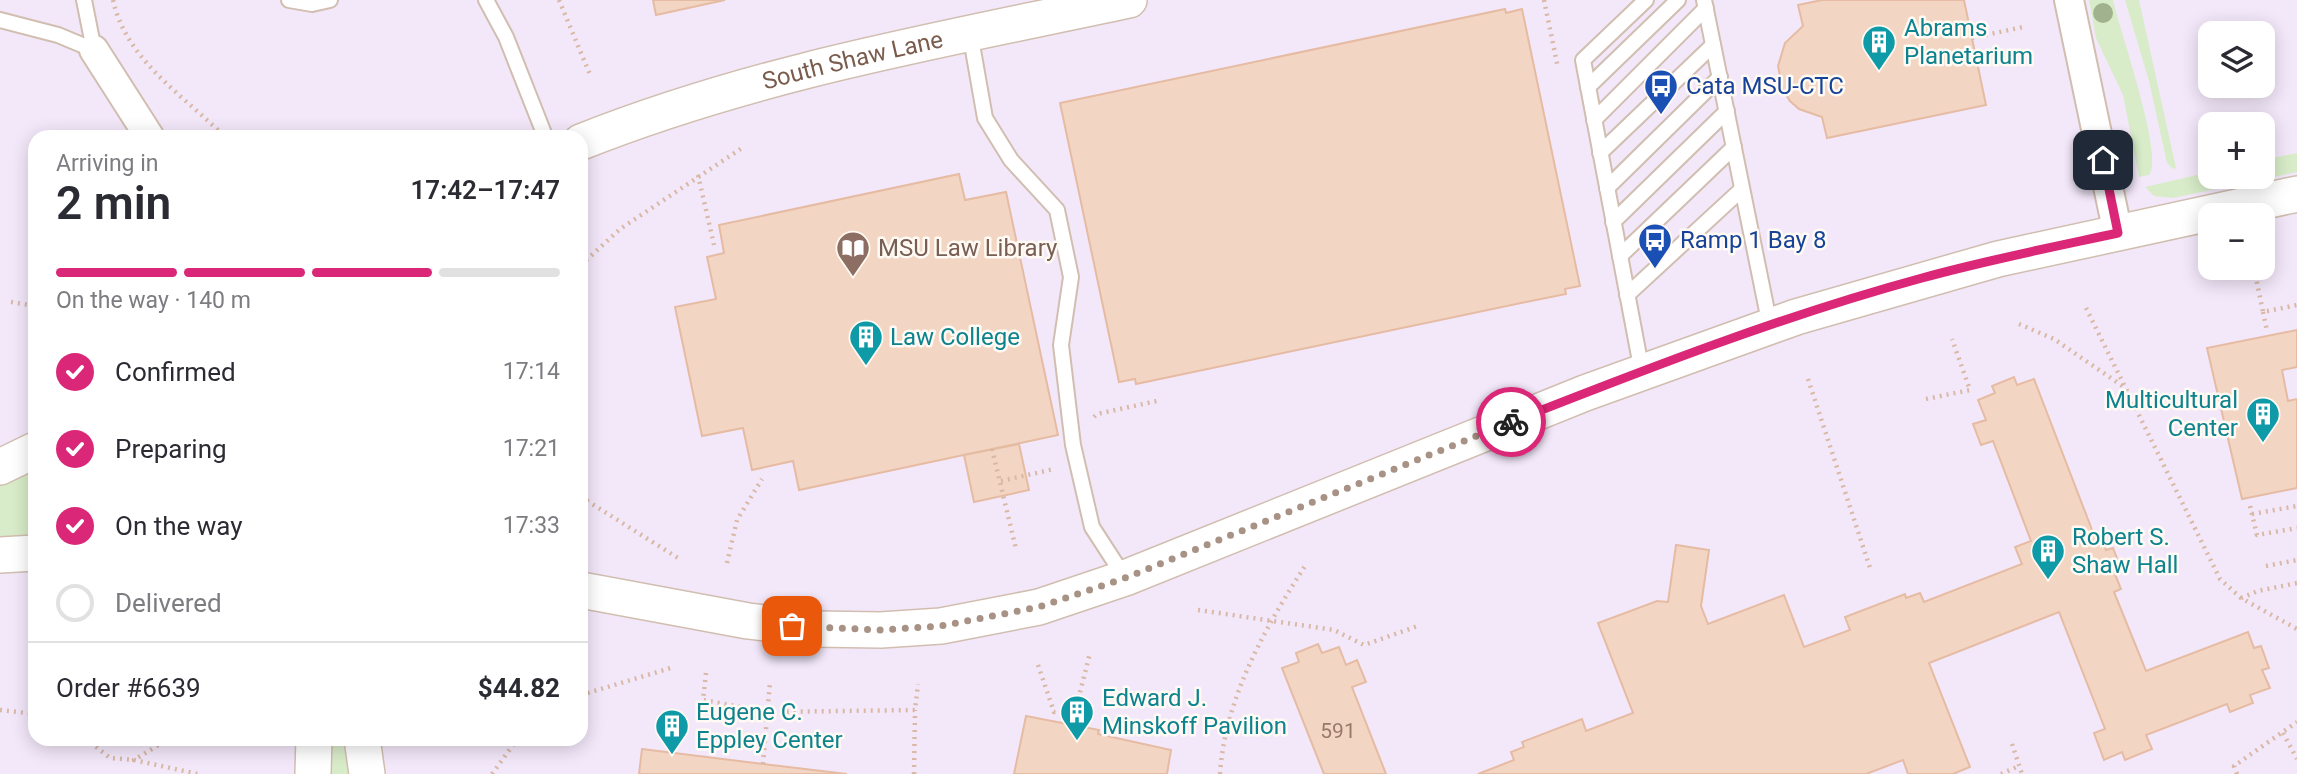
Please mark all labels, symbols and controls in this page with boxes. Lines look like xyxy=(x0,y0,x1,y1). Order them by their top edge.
place label: Abrams Planetarium xyxy=(1904,14,2033,70)
map controls xyxy=(2198,21,2275,280)
button: layers xyxy=(2198,21,2275,98)
building icon: Abrams Planetarium xyxy=(1860,23,1898,72)
street label: South Shaw Lane xyxy=(759,25,945,96)
bus stop icon: Cata MSU-CTC xyxy=(1642,67,1680,116)
place label: Cata MSU-CTC xyxy=(1686,72,1844,100)
button: + xyxy=(2198,112,2275,189)
pin xyxy=(2073,130,2133,190)
icon: home xyxy=(2084,141,2122,179)
text: Arriving in xyxy=(56,150,159,177)
text: 17:42–17:47 xyxy=(410,175,560,205)
text: 2 min xyxy=(56,176,171,230)
button: − xyxy=(2198,203,2275,280)
bus stop icon: Ramp 1 Bay 8 xyxy=(1636,221,1674,270)
place label: Ramp 1 Bay 8 xyxy=(1680,226,1826,254)
library icon: MSU Law Library xyxy=(834,229,872,278)
place label: MSU Law Library xyxy=(878,234,1058,262)
text: On the way · 140 m xyxy=(56,287,251,314)
building icon: Law College xyxy=(847,318,885,367)
place label: Law College xyxy=(890,323,1020,351)
icon: check xyxy=(56,353,94,391)
text: Confirmed xyxy=(115,357,236,387)
text: 17:14 xyxy=(503,358,560,385)
place label: Multicultural Center xyxy=(2105,386,2238,442)
courier xyxy=(1476,387,1546,457)
building icon: Multicultural Center xyxy=(2244,395,2282,444)
icon: bike xyxy=(1492,403,1530,441)
icon: check xyxy=(56,430,94,468)
text: Preparing xyxy=(115,434,227,464)
text: 17:21 xyxy=(503,435,560,462)
icon: check xyxy=(56,507,94,545)
text: On the way xyxy=(115,511,243,541)
text: 17:33 xyxy=(503,512,560,539)
place label: Robert S. Shaw Hall xyxy=(2072,523,2178,579)
building icon: Robert S. Shaw Hall xyxy=(2029,532,2067,581)
text: Delivered xyxy=(115,588,222,618)
pin xyxy=(762,596,822,656)
icon: bag xyxy=(773,607,811,645)
text: Order #6639 xyxy=(56,673,201,703)
text: $44.82 xyxy=(478,673,560,703)
place label: Edward J. Minskoff Pavilion xyxy=(1102,684,1287,740)
building icon: Edward J. Minskoff Pavilion xyxy=(1058,693,1096,742)
place label: Eugene C. Eppley Center xyxy=(696,698,843,754)
building icon: Eugene C. Eppley Center xyxy=(653,707,691,756)
house number: 591 xyxy=(1320,719,1356,743)

